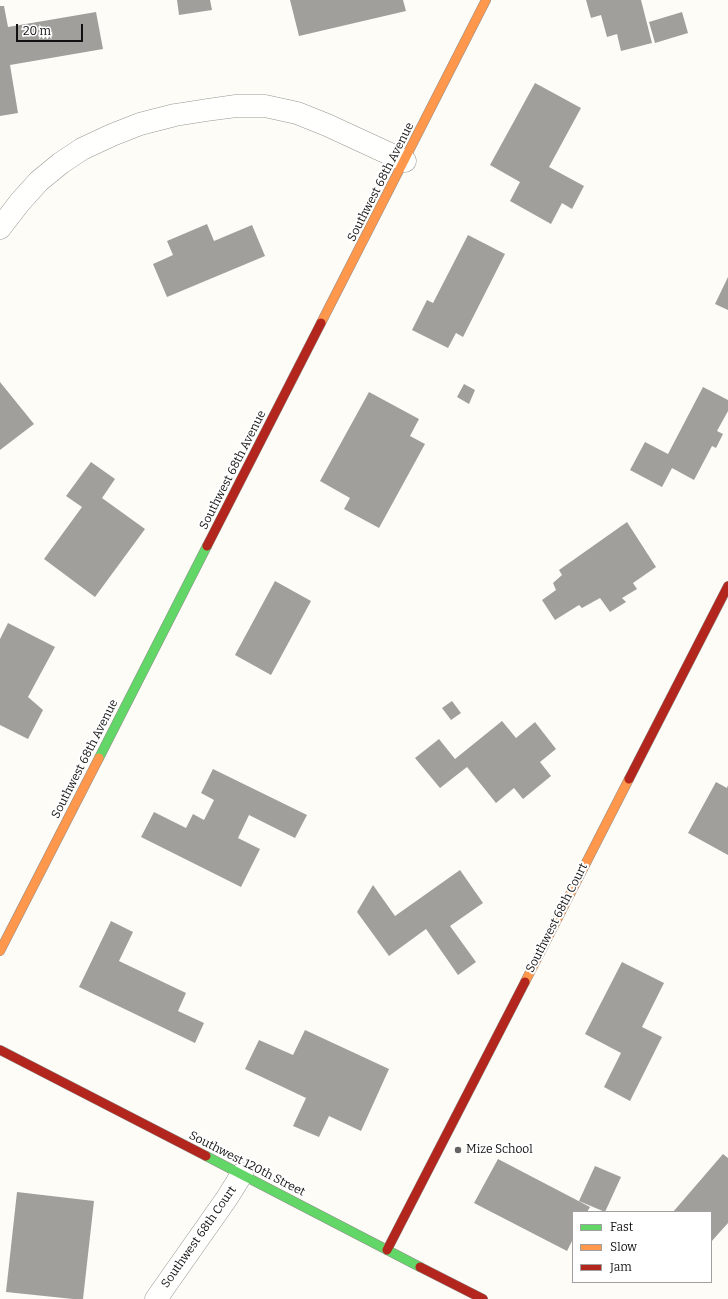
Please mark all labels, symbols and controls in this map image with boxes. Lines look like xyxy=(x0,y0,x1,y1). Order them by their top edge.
scale bar xyxy=(18,16,85,42)
text: 20 m xyxy=(23,24,51,38)
street label: Southwest 68th Avenue xyxy=(345,120,417,244)
street label: Southwest 68th Avenue xyxy=(197,408,269,532)
street label: Southwest 68th Avenue xyxy=(49,697,121,821)
street label: Southwest 68th Court xyxy=(523,861,591,975)
street label: Southwest 120th Street xyxy=(187,1128,307,1200)
place label: Mize School xyxy=(466,1143,533,1157)
marker: Mize School xyxy=(453,1145,463,1155)
street label: Southwest 68th Court xyxy=(158,1183,240,1291)
legend xyxy=(572,1211,712,1283)
text: Fast xyxy=(610,1220,633,1234)
text: Slow xyxy=(610,1240,637,1254)
text: Jam xyxy=(610,1260,632,1274)

